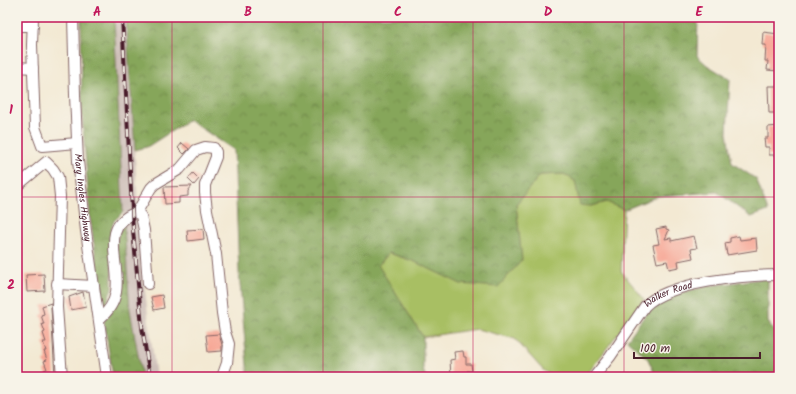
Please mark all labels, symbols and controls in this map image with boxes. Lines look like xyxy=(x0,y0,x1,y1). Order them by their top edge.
text: A xyxy=(93,2,101,23)
text: B xyxy=(244,2,252,23)
text: C xyxy=(394,2,402,23)
text: D xyxy=(544,2,553,23)
text: E xyxy=(695,2,703,23)
text: 1 xyxy=(9,100,13,121)
street label: Mary Ingles Highway xyxy=(70,153,95,243)
text: 2 xyxy=(7,275,15,296)
street label: Walker Road xyxy=(640,277,695,312)
scale bar xyxy=(634,334,760,360)
text: 100 m xyxy=(640,339,671,358)

